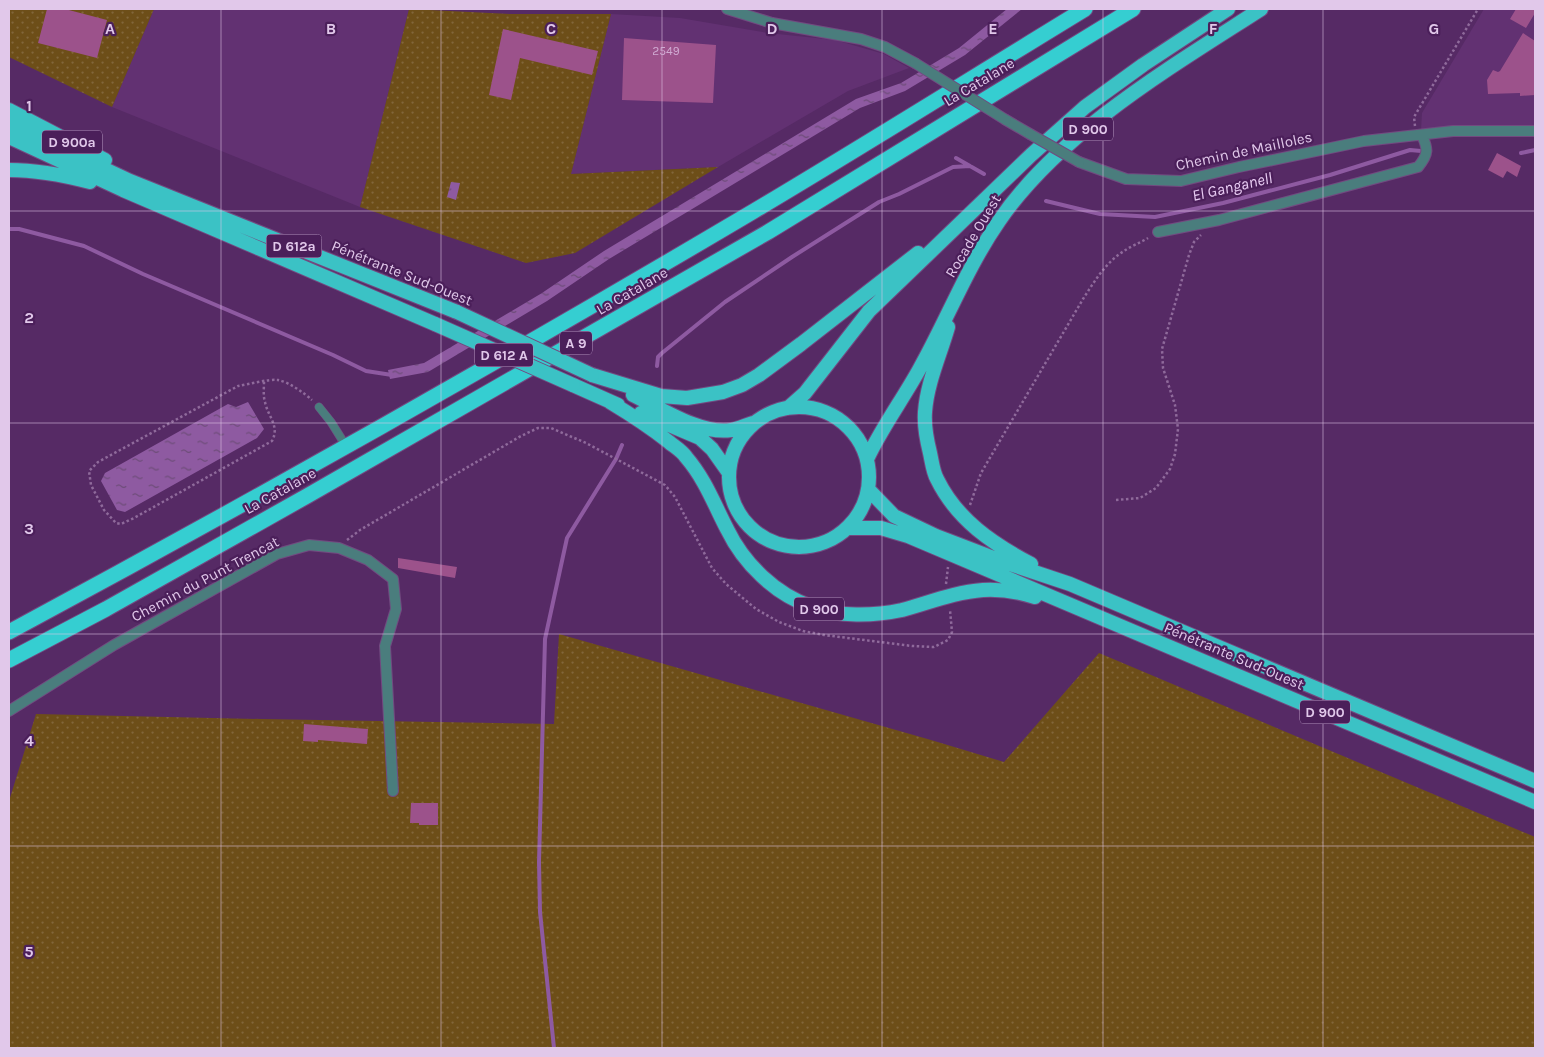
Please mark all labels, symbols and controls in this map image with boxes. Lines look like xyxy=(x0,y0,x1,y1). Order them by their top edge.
text: A xyxy=(105,19,115,38)
text: B xyxy=(326,19,336,38)
text: C xyxy=(546,19,556,38)
text: D xyxy=(767,19,778,38)
text: E xyxy=(988,19,998,38)
text: F xyxy=(1209,19,1218,38)
text: G xyxy=(1429,19,1439,38)
house number: 2549 xyxy=(652,44,680,58)
street label: La Catalane xyxy=(940,54,1018,110)
text: 1 xyxy=(26,96,32,115)
road number: D 900 xyxy=(1063,118,1113,140)
street label: Chemin de Mailloles xyxy=(1174,128,1314,174)
road number: D 900a xyxy=(42,130,102,154)
water label: El Ganganell xyxy=(1190,168,1274,205)
street label: Rocade Ouest xyxy=(941,191,1005,281)
road number: D 612a xyxy=(266,235,322,258)
street label: Pénétrante Sud-Ouest xyxy=(329,237,475,310)
street label: La Catalane xyxy=(593,263,671,319)
text: 2 xyxy=(24,308,34,327)
road number: A 9 xyxy=(560,332,592,354)
road number: D 612 A xyxy=(475,344,533,366)
street label: La Catalane xyxy=(241,464,319,518)
text: 3 xyxy=(24,519,34,538)
street label: Chemin du Punt Trencat xyxy=(128,532,282,626)
road number: D 900 xyxy=(794,598,844,620)
street label: Pénétrante Sud-Ouest xyxy=(1161,618,1307,694)
road number: D 900 xyxy=(1300,700,1350,724)
text: 4 xyxy=(24,731,34,750)
text: 5 xyxy=(24,942,34,961)

